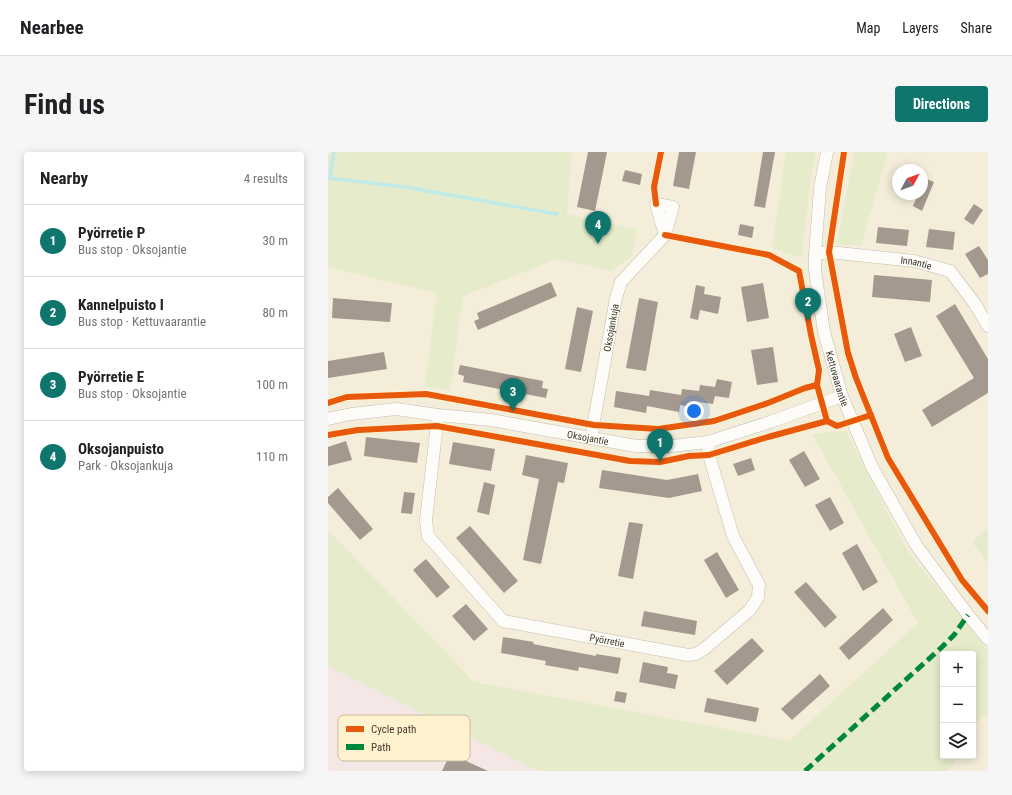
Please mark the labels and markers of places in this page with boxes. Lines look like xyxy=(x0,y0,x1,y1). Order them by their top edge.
pin: 4 xyxy=(585,211,611,244)
pin: 2 xyxy=(795,288,821,321)
pin: 3 xyxy=(500,378,526,411)
pin: 1 xyxy=(647,429,673,462)

